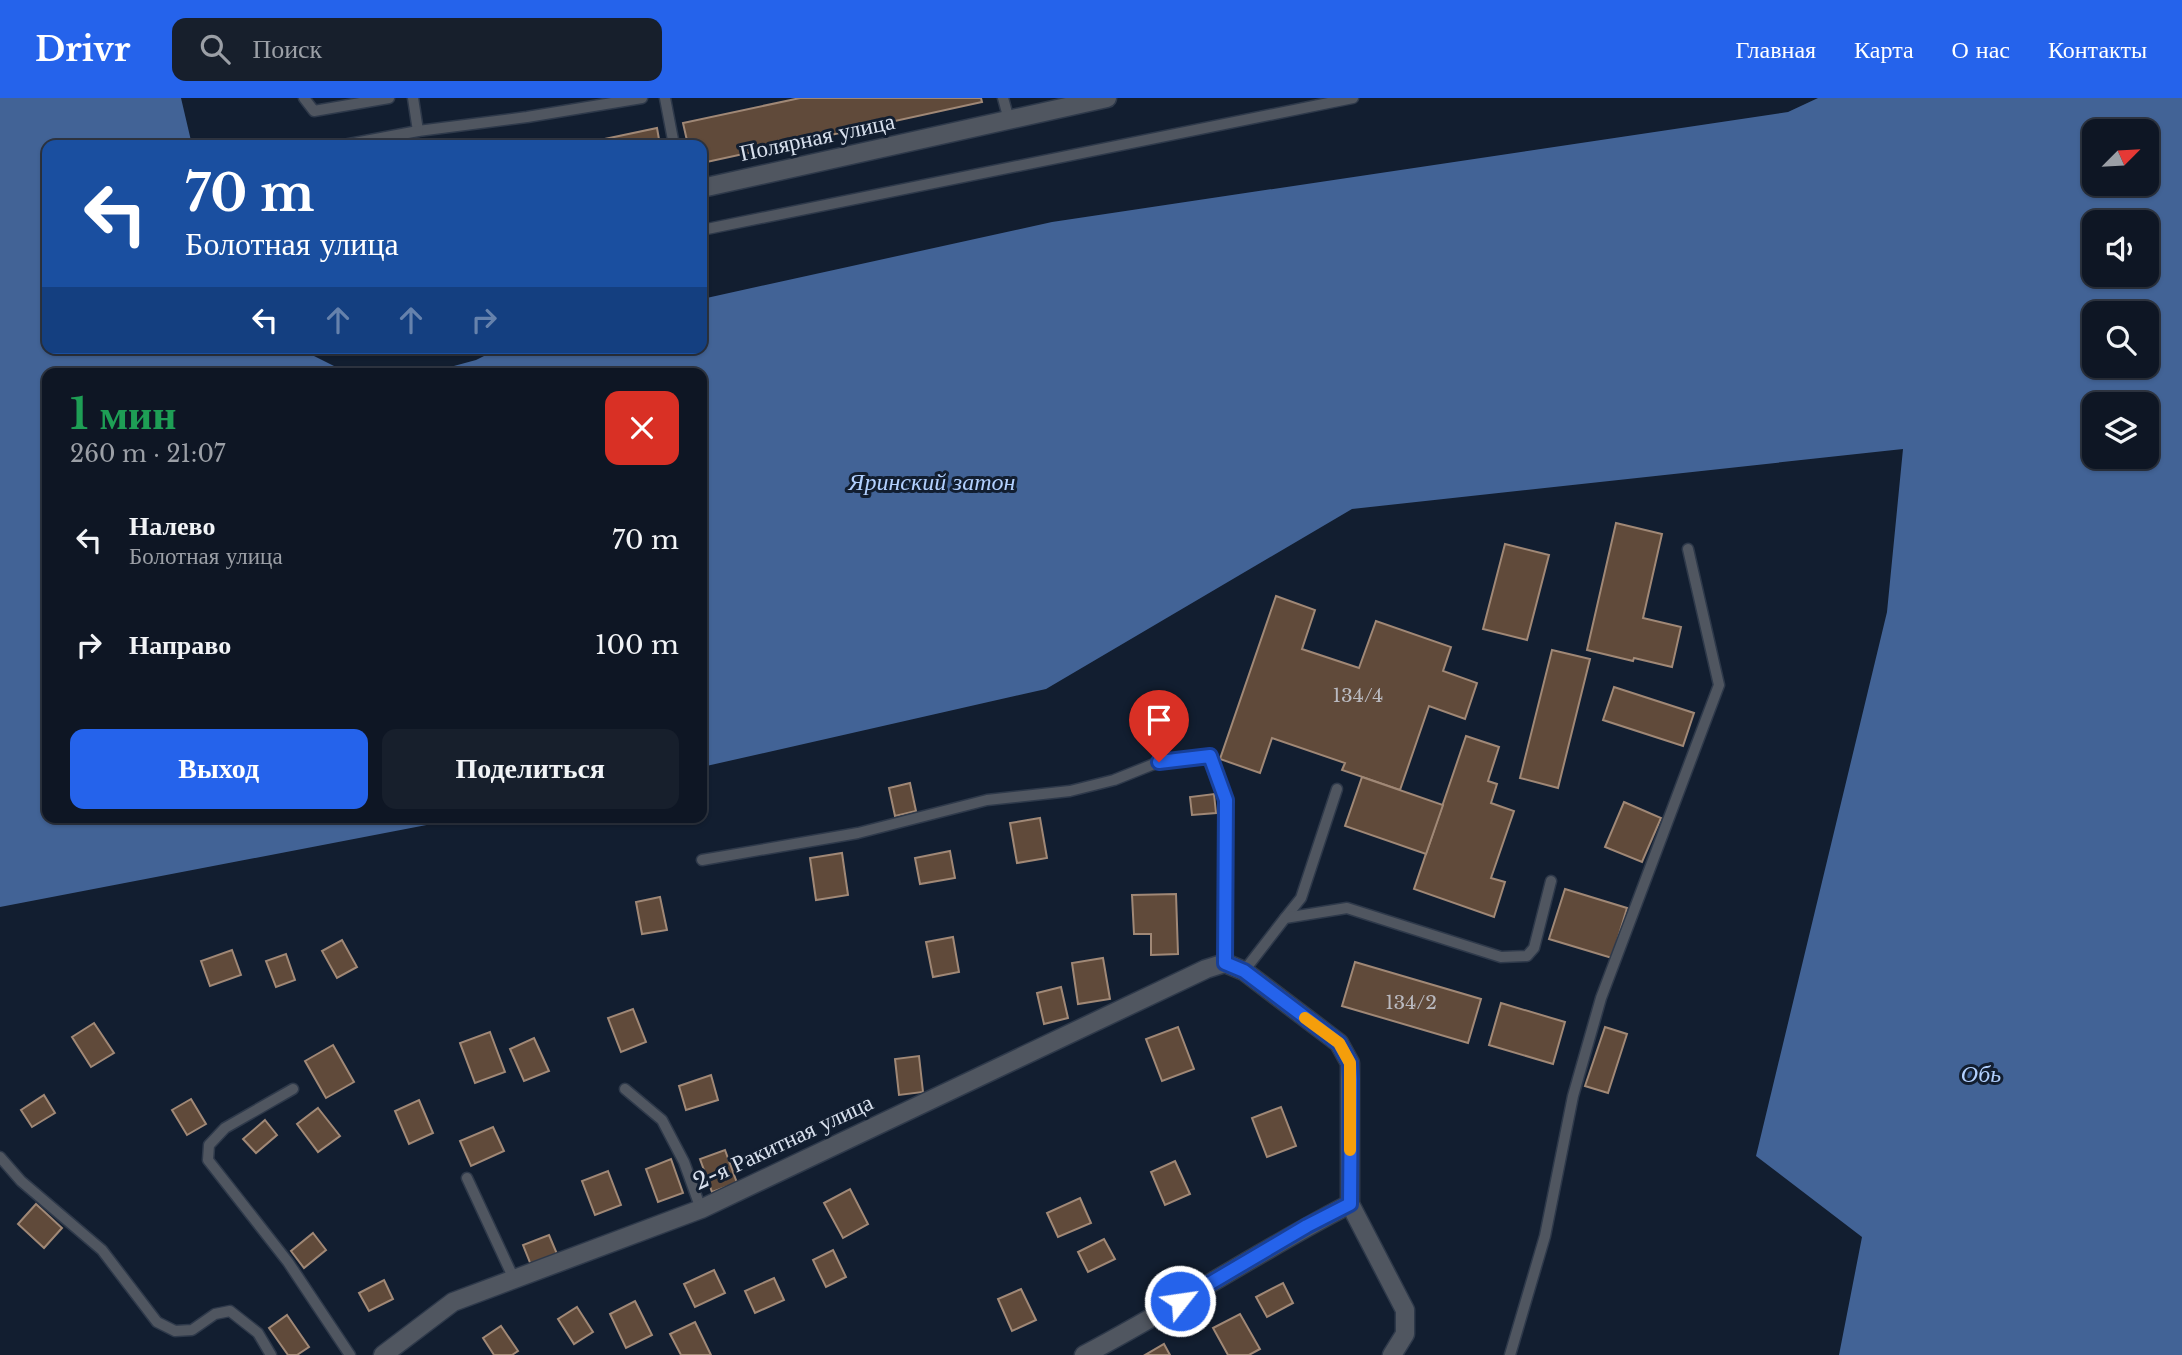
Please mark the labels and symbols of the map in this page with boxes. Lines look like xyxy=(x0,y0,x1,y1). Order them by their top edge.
street label: Полярная улица xyxy=(737,107,897,167)
north arrow xyxy=(2082,119,2160,196)
water label: Яринский затон xyxy=(848,467,1015,496)
house number: 134/4 xyxy=(1333,684,1383,707)
pin xyxy=(1129,690,1189,762)
house number: 134/2 xyxy=(1385,991,1437,1014)
water label: Обь xyxy=(1961,1059,2001,1088)
street label: 2-я Ракитная улица xyxy=(689,1088,877,1196)
position arrow xyxy=(1143,1264,1217,1338)

